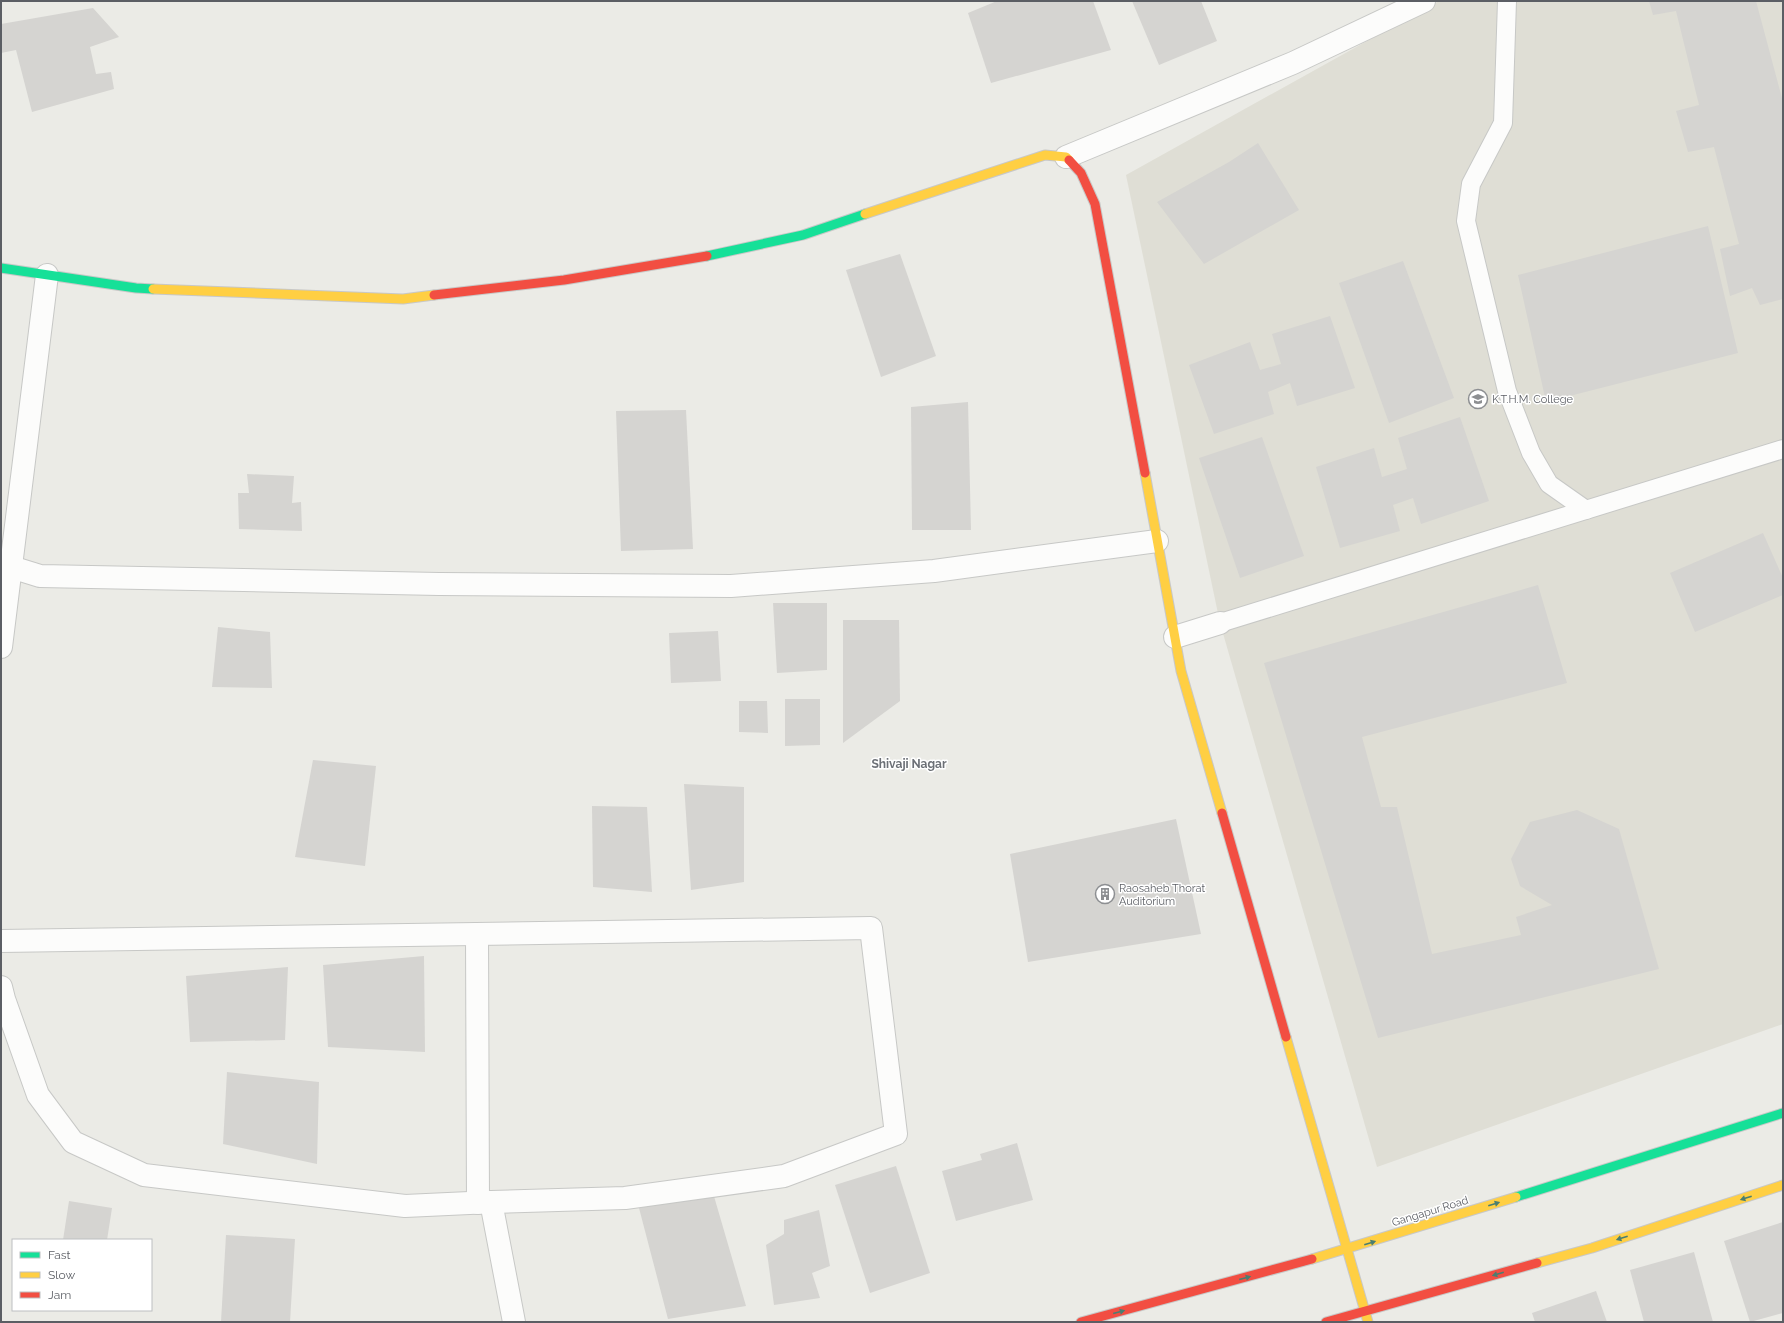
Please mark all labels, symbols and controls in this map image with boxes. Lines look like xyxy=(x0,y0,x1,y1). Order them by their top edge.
school or university icon: K.T.H.M. College xyxy=(1467,388,1489,410)
place label: K.T.H.M. College xyxy=(1492,393,1573,406)
district label: Shivaji Nagar xyxy=(871,757,947,771)
place label: Raosaheb Thorat Auditorium xyxy=(1119,882,1206,908)
building icon: Raosaheb Thorat Auditorium xyxy=(1094,883,1116,905)
street label: Gangapur Road xyxy=(1390,1194,1470,1229)
one-way arrow xyxy=(1740,1195,1752,1201)
one-way arrow xyxy=(1488,1201,1500,1207)
one-way arrow xyxy=(1616,1235,1628,1241)
legend xyxy=(12,1239,152,1311)
one-way arrow xyxy=(1364,1240,1376,1246)
text: Fast xyxy=(48,1248,71,1262)
text: Slow xyxy=(48,1268,75,1282)
one-way arrow xyxy=(1491,1272,1504,1278)
one-way arrow xyxy=(1239,1275,1251,1281)
text: Jam xyxy=(48,1288,71,1302)
one-way arrow xyxy=(1113,1309,1125,1315)

